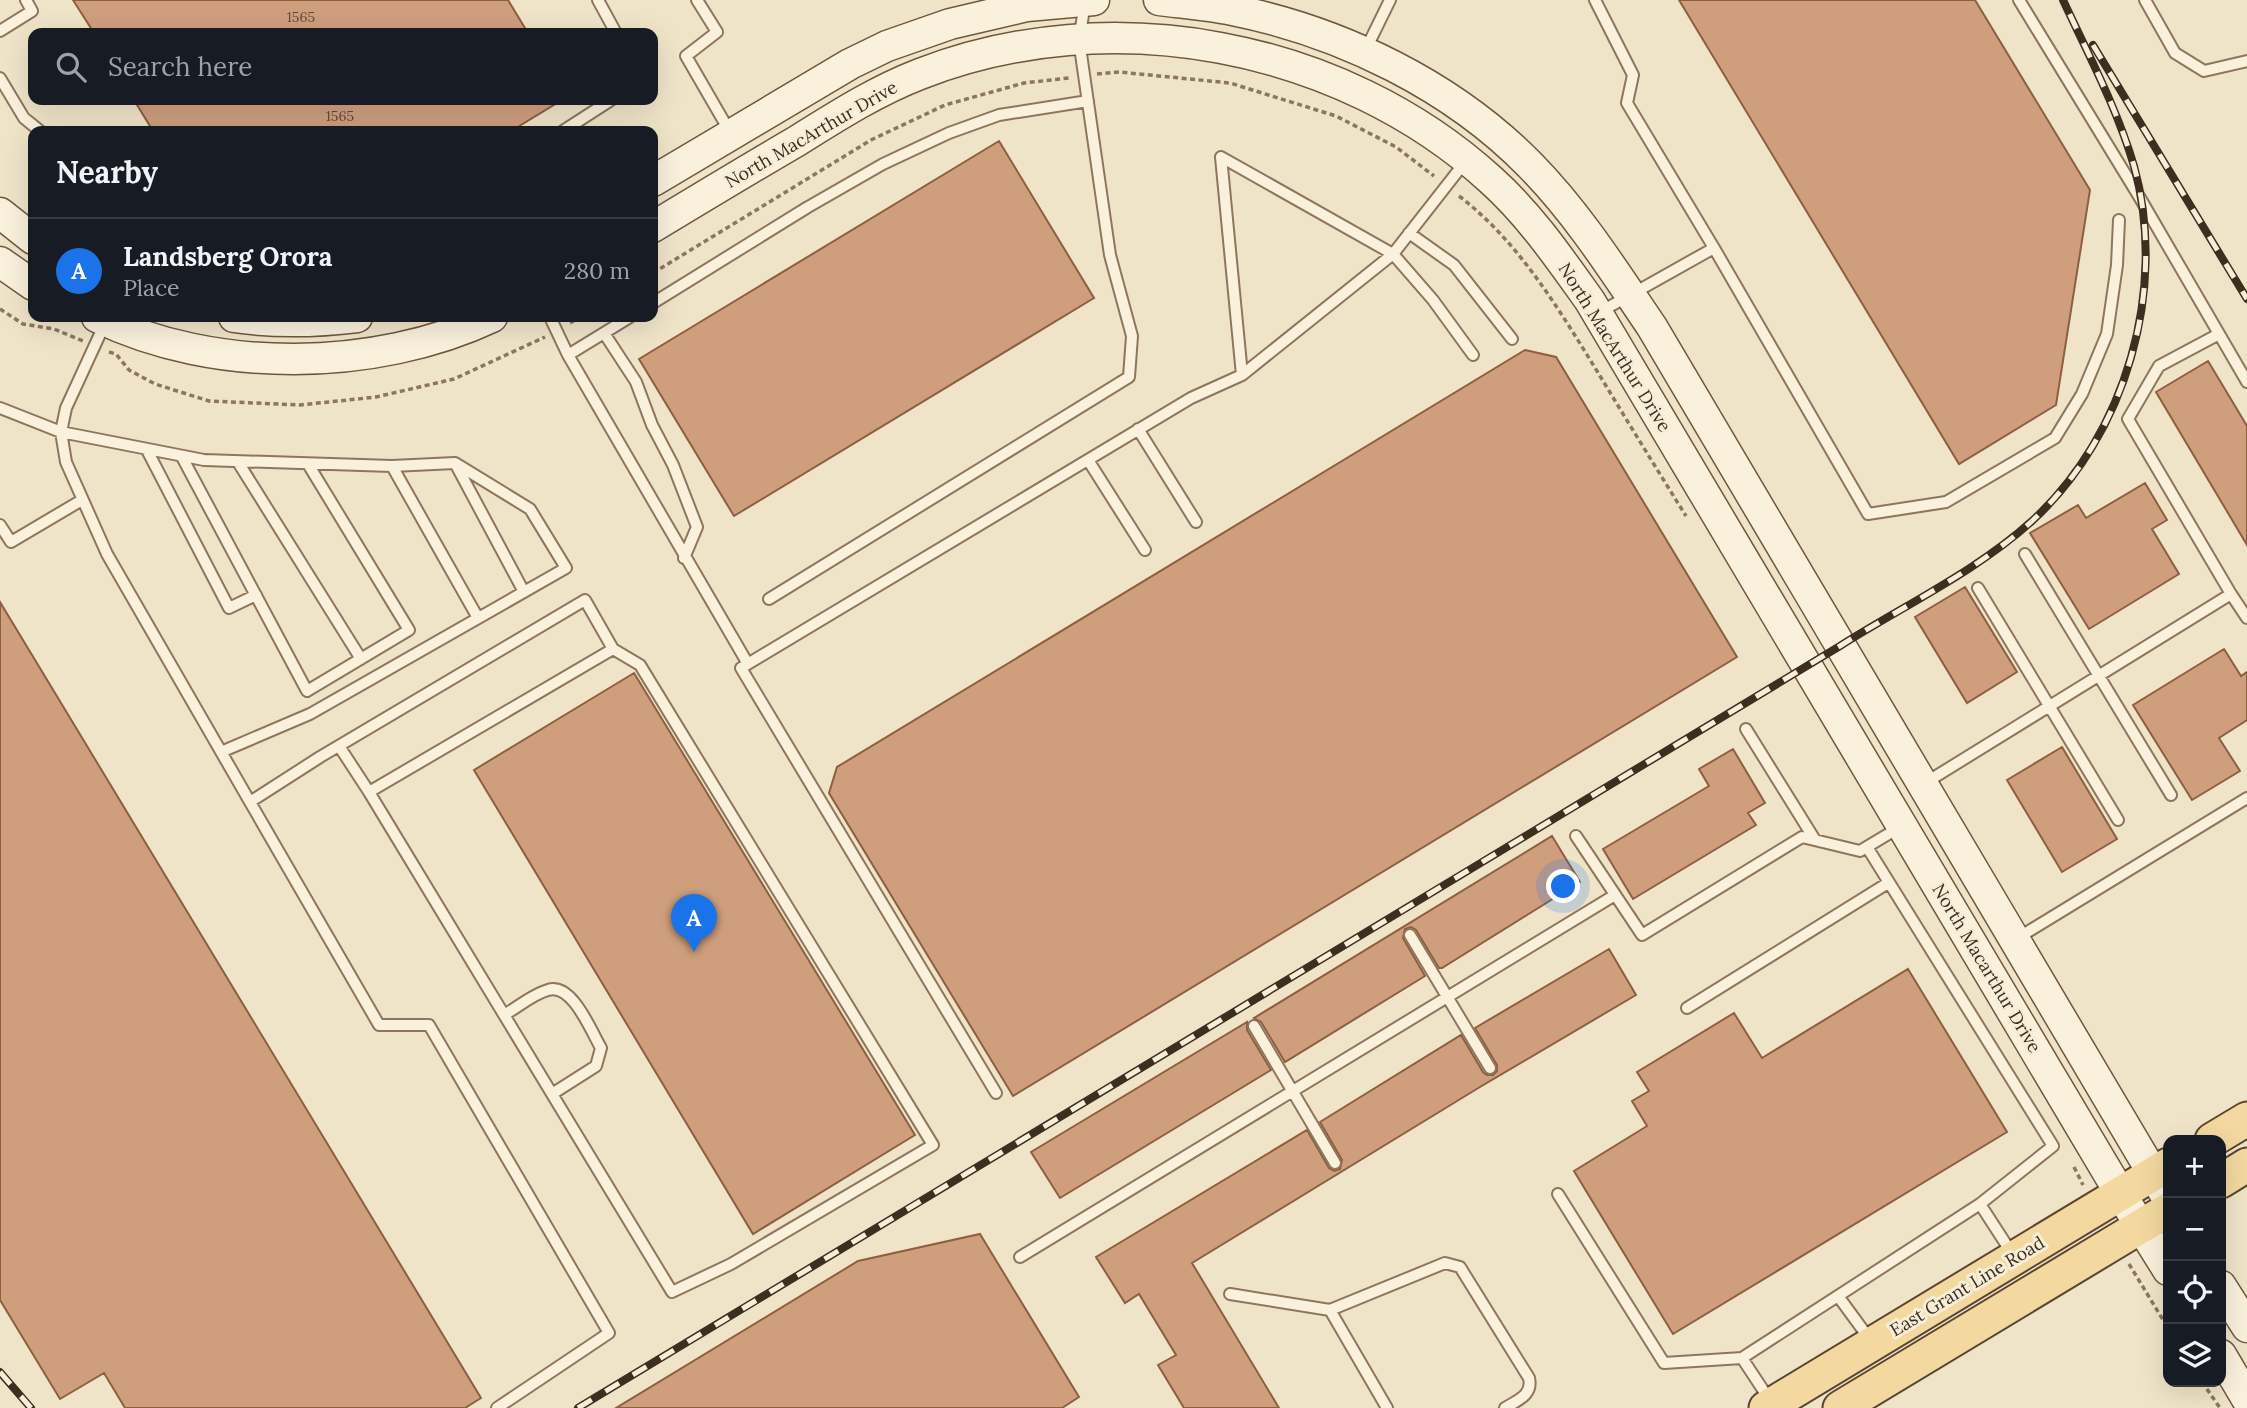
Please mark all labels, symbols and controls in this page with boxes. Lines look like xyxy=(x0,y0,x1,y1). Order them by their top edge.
house number: 1565 xyxy=(287,8,315,26)
search box xyxy=(28,28,658,105)
icon: search xyxy=(52,48,90,86)
text: Search here xyxy=(108,50,252,83)
street label: North MacArthur Drive xyxy=(721,75,901,193)
house number: 1565 xyxy=(326,107,354,125)
text: Nearby xyxy=(56,153,158,191)
text: Landsberg Orora xyxy=(123,240,332,273)
text: A xyxy=(71,256,87,285)
text: 280 m xyxy=(564,256,630,285)
street label: North MacArthur Drive xyxy=(1554,258,1677,436)
text: Place xyxy=(123,273,180,302)
your location xyxy=(1546,869,1580,903)
street label: North Macarthur Drive xyxy=(1927,879,2047,1057)
pin: A xyxy=(671,894,717,952)
map controls xyxy=(2163,1135,2226,1387)
button: + xyxy=(2163,1135,2226,1198)
button: − xyxy=(2163,1198,2226,1261)
street label: East Grant Line Road xyxy=(1886,1231,2049,1341)
button: locate xyxy=(2163,1261,2226,1324)
button: layers xyxy=(2163,1324,2226,1387)

